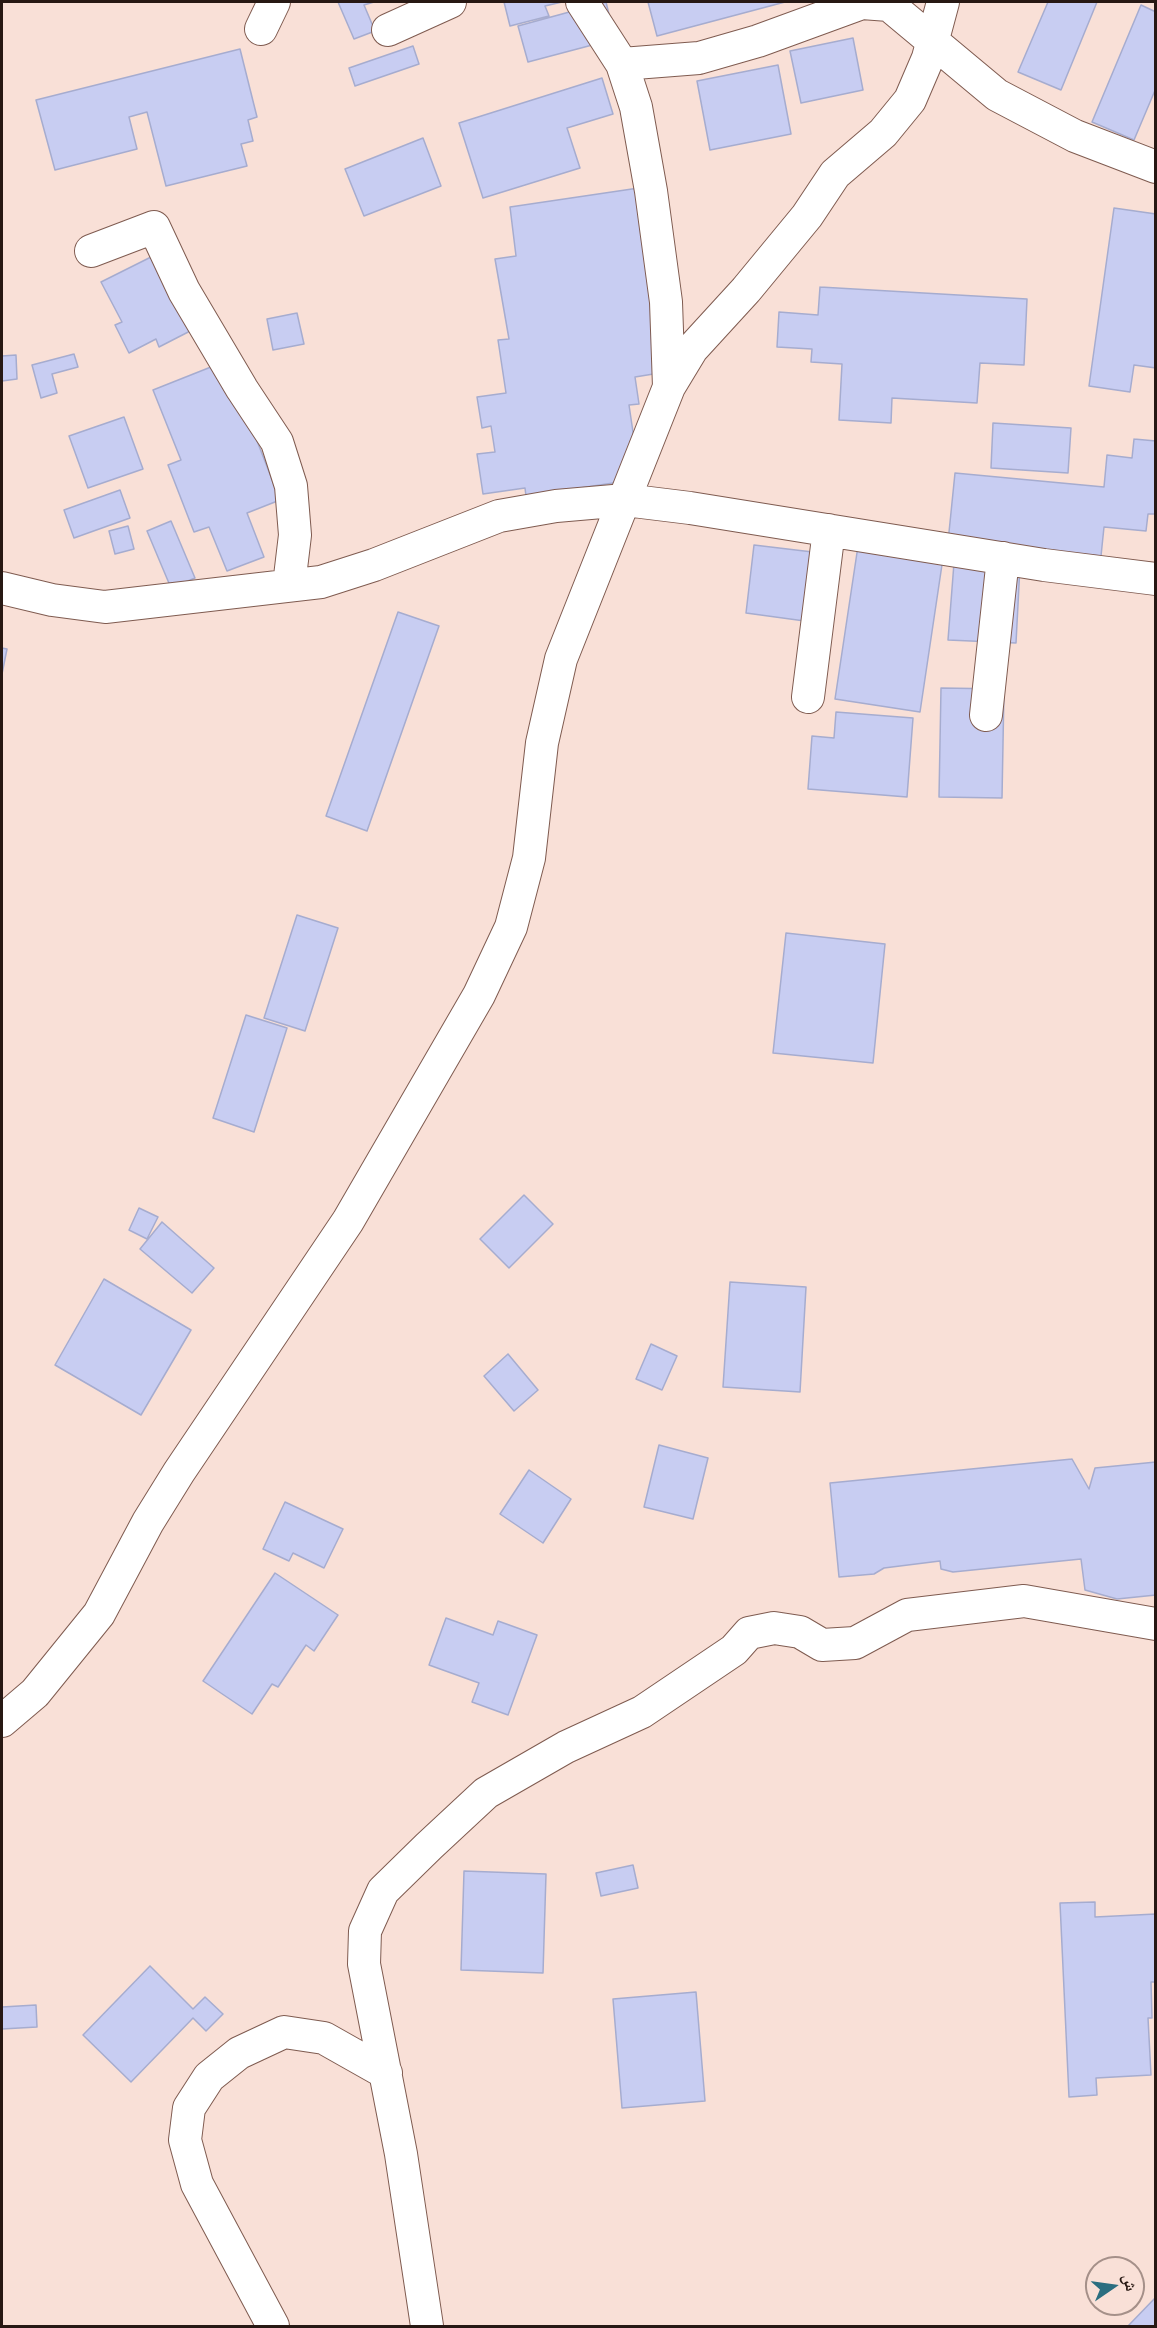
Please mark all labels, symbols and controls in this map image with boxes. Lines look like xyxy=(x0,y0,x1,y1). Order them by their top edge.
north arrow xyxy=(1085,2256,1145,2316)
text: ش xyxy=(1118,2272,1143,2293)

